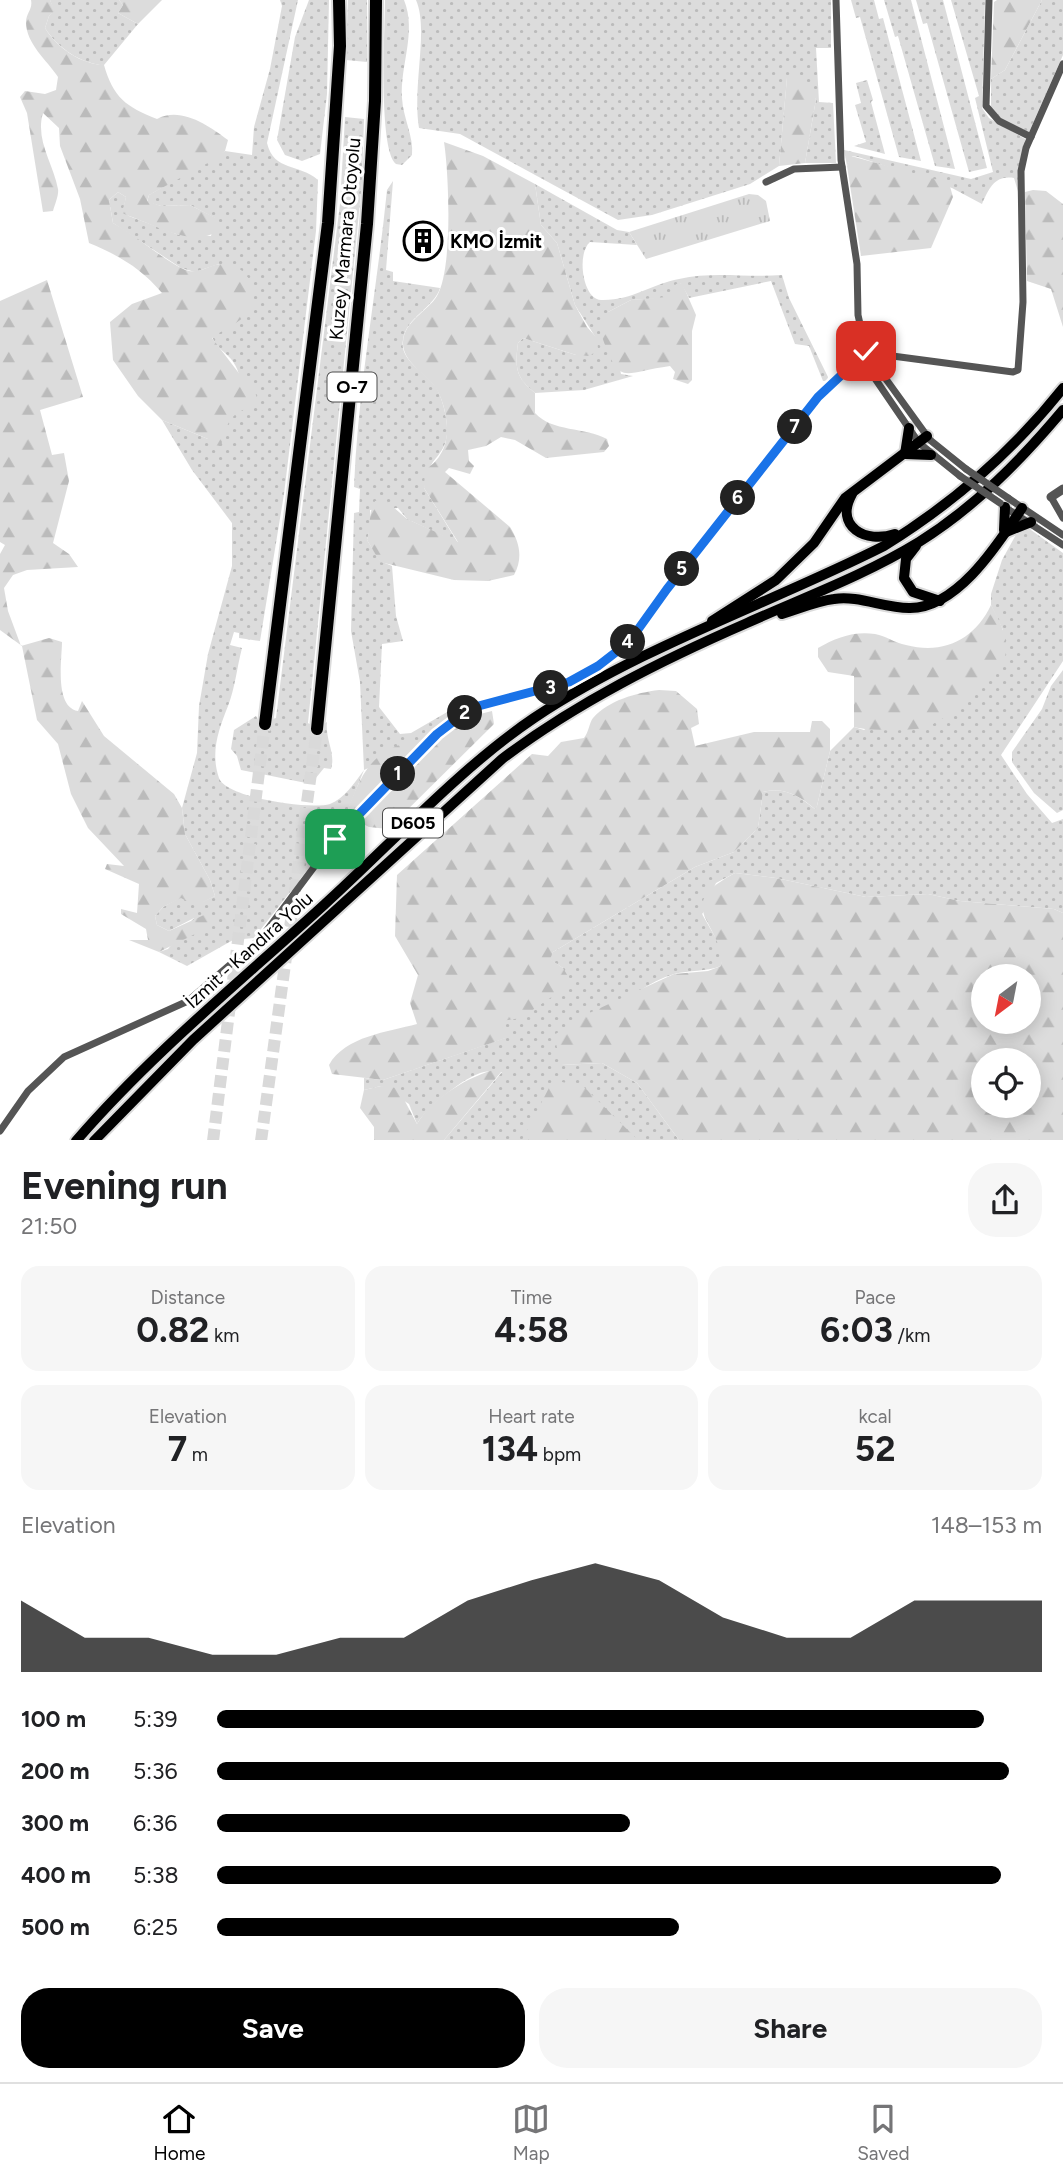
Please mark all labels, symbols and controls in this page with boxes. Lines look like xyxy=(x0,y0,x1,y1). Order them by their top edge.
street label: Kuzey Marmara Otoyolu xyxy=(325,137,365,341)
building icon: KMO İzmit xyxy=(402,220,444,262)
place label: KMO İzmit xyxy=(450,230,543,253)
pin xyxy=(836,321,896,381)
icon: check xyxy=(847,332,885,370)
road number: O-7 xyxy=(328,372,376,402)
pin: 7 xyxy=(778,410,812,444)
text: 7 xyxy=(789,415,800,438)
pin: 6 xyxy=(720,480,756,516)
text: 6 xyxy=(732,486,743,509)
pin: 5 xyxy=(664,552,700,586)
text: 5 xyxy=(676,557,687,580)
pin: 4 xyxy=(610,624,646,660)
text: 4 xyxy=(621,630,634,653)
pin: 3 xyxy=(534,670,568,706)
text: 3 xyxy=(545,676,556,699)
pin: 2 xyxy=(448,696,482,730)
text: 2 xyxy=(459,701,470,724)
pin: 1 xyxy=(380,756,416,792)
text: 1 xyxy=(393,762,402,785)
road number: D605 xyxy=(383,808,443,838)
pin xyxy=(305,809,365,869)
icon: arrive xyxy=(316,820,354,858)
street label: İzmit - Kandıra Yolu xyxy=(180,887,318,1013)
north arrow xyxy=(971,964,1041,1034)
map controls xyxy=(971,964,1041,1118)
button: locate xyxy=(971,1048,1041,1118)
text: Evening run xyxy=(21,1163,228,1209)
button: share xyxy=(968,1163,1042,1237)
text: 21:50 xyxy=(21,1212,77,1240)
text: Distance xyxy=(151,1286,225,1309)
text: Time xyxy=(511,1286,552,1309)
text: Pace xyxy=(855,1286,896,1309)
text: 0.82 xyxy=(136,1309,209,1351)
text: 4:58 xyxy=(494,1309,569,1351)
text: 6:03 xyxy=(820,1309,893,1351)
text: km xyxy=(209,1324,239,1347)
text: /km xyxy=(893,1324,930,1347)
text: Elevation xyxy=(149,1405,227,1428)
text: Heart rate xyxy=(488,1405,575,1428)
text: kcal xyxy=(859,1405,892,1428)
text: 7 xyxy=(168,1428,187,1470)
text: 134 xyxy=(482,1428,538,1470)
text: 52 xyxy=(855,1428,895,1470)
text: m xyxy=(187,1443,208,1466)
text: bpm xyxy=(538,1443,581,1466)
text: Elevation xyxy=(21,1511,116,1539)
text: 148–153 m xyxy=(931,1511,1042,1539)
text: 100 m xyxy=(21,1705,86,1733)
text: 5:39 xyxy=(133,1705,178,1733)
text: 200 m xyxy=(21,1757,90,1785)
text: 5:36 xyxy=(133,1757,178,1785)
text: 300 m xyxy=(21,1809,89,1837)
text: 6:36 xyxy=(133,1809,177,1837)
text: 400 m xyxy=(21,1861,91,1889)
text: 5:38 xyxy=(133,1861,179,1889)
text: 500 m xyxy=(21,1913,90,1941)
text: 6:25 xyxy=(133,1913,178,1941)
button: Save xyxy=(21,1988,525,2068)
button: Share xyxy=(539,1988,1042,2068)
tab: Home xyxy=(153,2100,205,2165)
tab: Map xyxy=(512,2100,550,2165)
tab: Saved xyxy=(857,2100,910,2165)

